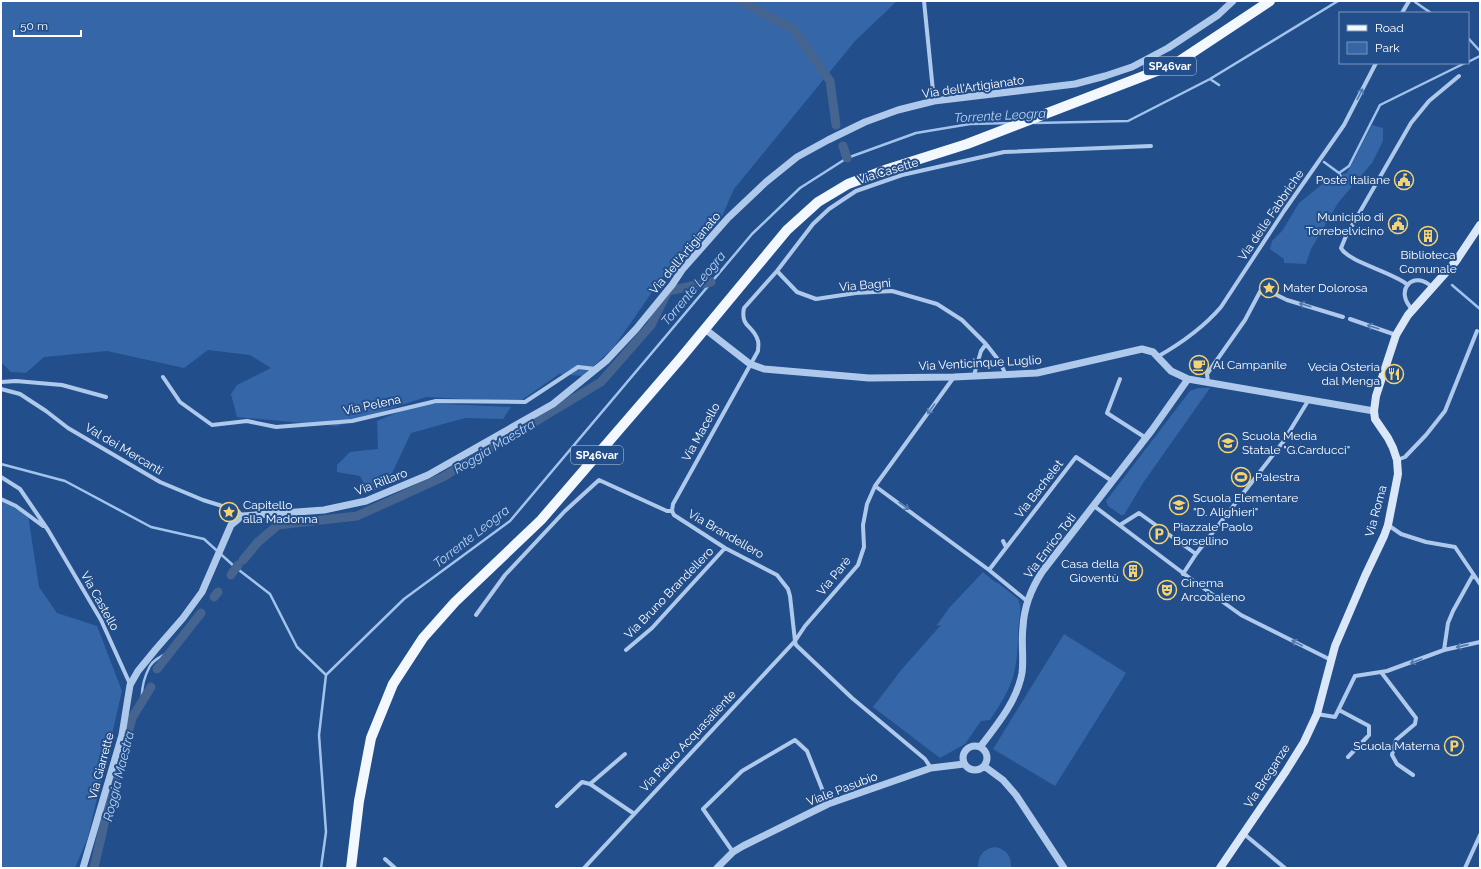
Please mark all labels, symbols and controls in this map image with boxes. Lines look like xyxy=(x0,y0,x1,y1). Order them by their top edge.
scale bar xyxy=(14,12,81,38)
legend xyxy=(1339,12,1469,64)
text: 50 m xyxy=(20,19,48,33)
text: Road xyxy=(1375,21,1404,35)
text: Park xyxy=(1375,41,1400,55)
road number: SP46var xyxy=(1144,57,1196,75)
street label: Via dell'Artigianato xyxy=(921,73,1025,101)
one-way arrow xyxy=(1357,88,1364,100)
water label: Torrente Leogra xyxy=(954,106,1047,125)
street label: Via Casette xyxy=(856,155,920,187)
street label: Via delle Fabbriche xyxy=(1235,167,1307,263)
public building icon: Poste Italiane xyxy=(1393,169,1415,191)
place label: Poste Italiane xyxy=(1316,173,1390,187)
street label: Via dell'Artigianato xyxy=(647,209,723,297)
place label: Municipio di Torrebelvicino xyxy=(1306,210,1384,238)
public building icon: Municipio di Torrebelvicino xyxy=(1387,213,1409,235)
building icon: Biblioteca Comunale xyxy=(1417,225,1439,247)
water label: Torrente Leogra xyxy=(658,248,729,328)
place label: Biblioteca Comunale xyxy=(1399,248,1457,276)
street label: Via Bagni xyxy=(839,276,891,294)
place icon: Mater Dolorosa xyxy=(1258,277,1280,299)
place label: Mater Dolorosa xyxy=(1283,281,1368,295)
one-way arrow xyxy=(1300,301,1312,309)
one-way arrow xyxy=(1367,323,1380,330)
street label: Via Venticinque Luglio xyxy=(918,353,1042,373)
cafe icon: Al Campanile xyxy=(1188,354,1210,376)
place label: Al Campanile xyxy=(1213,358,1287,372)
place label: Vecia Osteria dal Menga xyxy=(1308,360,1380,388)
restaurant icon: Vecia Osteria dal Menga xyxy=(1383,363,1405,385)
street label: Via Pelena xyxy=(342,392,402,418)
street label: Via Macello xyxy=(679,400,723,464)
one-way arrow xyxy=(927,403,935,414)
water label: Roggia Maestra xyxy=(451,416,538,477)
street label: Val dei Mercanti xyxy=(83,420,165,478)
place label: Scuola Media Statale "G.Carducci" xyxy=(1242,429,1350,457)
school or university icon: Scuola Media Statale "G.Carducci" xyxy=(1217,432,1239,454)
road number: SP46var xyxy=(571,446,623,464)
street label: Via Bachelet xyxy=(1012,457,1066,521)
street label: Via Rillaro xyxy=(353,466,409,498)
sports icon: Palestra xyxy=(1230,466,1252,488)
place label: Palestra xyxy=(1255,470,1300,484)
street label: Via Roma xyxy=(1362,484,1390,538)
place label: Scuola Elementare "D. Alighieri" xyxy=(1193,491,1298,519)
school or university icon: Scuola Elementare "D. Alighieri" xyxy=(1168,494,1190,516)
place label: Capitello alla Madonna xyxy=(243,498,318,526)
place icon: Capitello alla Madonna xyxy=(218,501,240,523)
water label: Torrente Leogra xyxy=(430,502,512,571)
one-way arrow xyxy=(898,502,909,511)
street label: Via Brandellero xyxy=(686,507,766,561)
street label: Via Enrico Toti xyxy=(1021,511,1079,581)
place label: Piazzale Paolo Borsellino xyxy=(1173,520,1253,548)
parking icon: Piazzale Paolo Borsellino xyxy=(1148,523,1170,545)
street label: Via Bruno Brandellero xyxy=(622,544,716,642)
street label: Via Parè xyxy=(814,554,854,598)
place label: Casa della Gioventù xyxy=(1061,557,1119,585)
building icon: Casa della Gioventù xyxy=(1122,560,1144,582)
street label: Via Castello xyxy=(78,569,122,633)
place label: Cinema Arcobaleno xyxy=(1181,576,1245,604)
theatre icon: Cinema Arcobaleno xyxy=(1156,579,1178,601)
one-way arrow xyxy=(1291,639,1303,646)
one-way arrow xyxy=(1456,643,1469,651)
one-way arrow xyxy=(1409,658,1422,665)
street label: Via Pietro Acquasaliente xyxy=(637,687,739,795)
water label: Roggia Maestra xyxy=(100,729,137,823)
street label: Via Giarrette xyxy=(85,731,117,801)
parking icon: Scuola Materna xyxy=(1443,735,1465,757)
place label: Scuola Materna xyxy=(1353,739,1440,753)
street label: Via Breganze xyxy=(1241,741,1293,811)
street label: Viale Pasubio xyxy=(805,769,879,809)

